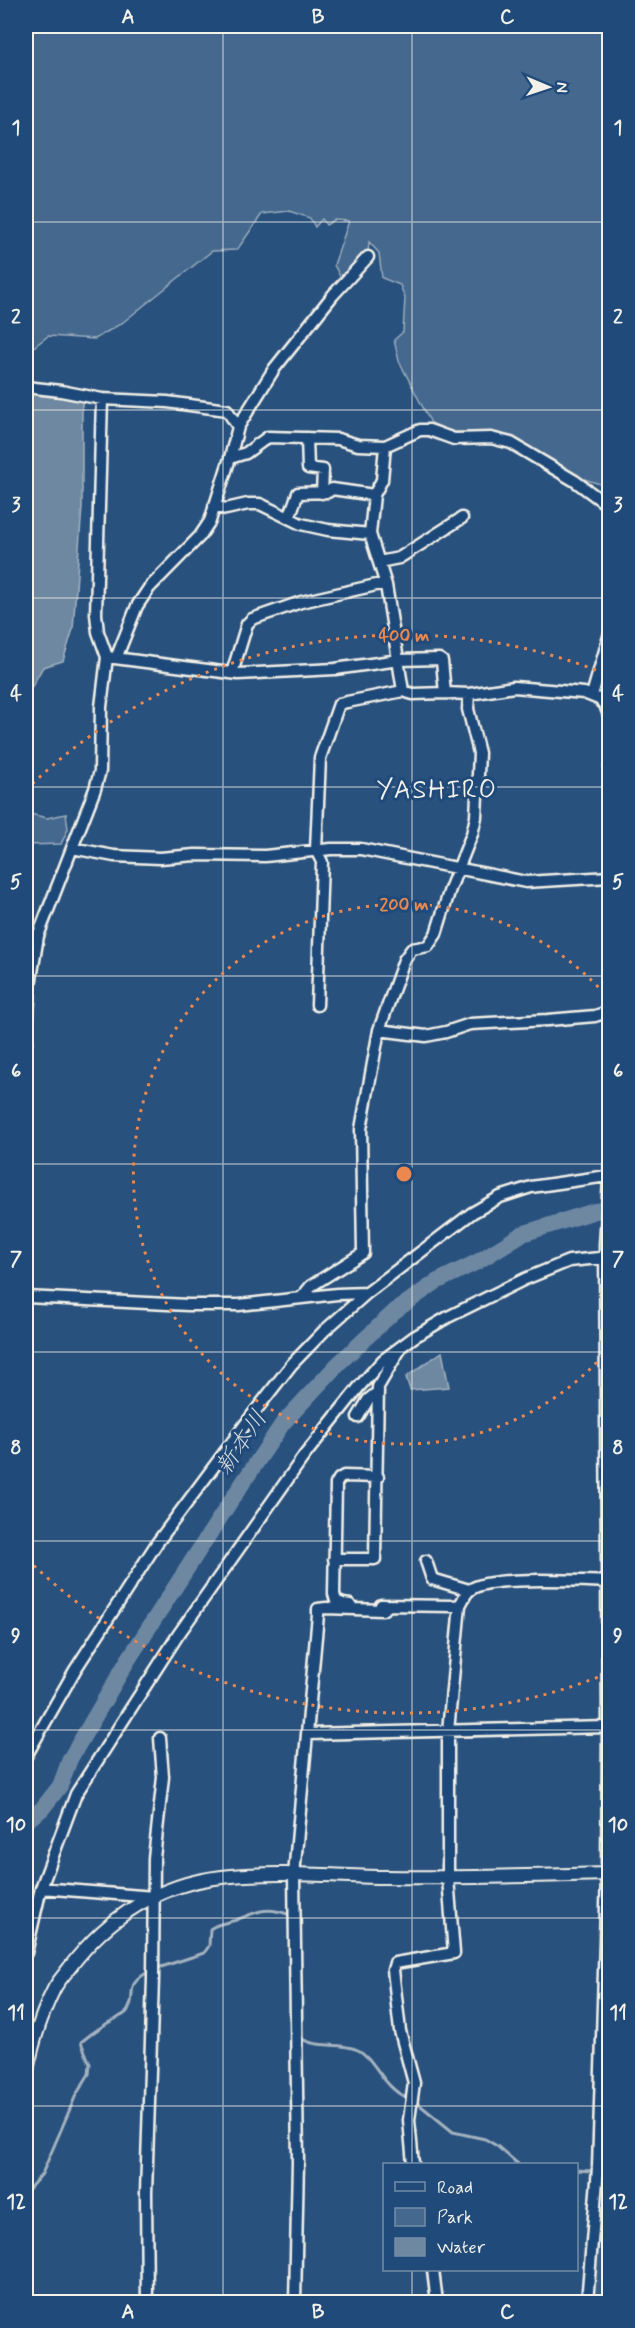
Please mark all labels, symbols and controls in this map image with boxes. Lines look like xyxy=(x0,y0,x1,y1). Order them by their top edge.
text: A xyxy=(121,4,135,31)
text: B xyxy=(312,4,325,31)
text: C xyxy=(500,4,515,31)
north arrow xyxy=(518,57,578,117)
text: N xyxy=(551,82,572,93)
text: 1 xyxy=(12,115,20,142)
text: 1 xyxy=(614,115,622,142)
text: 2 xyxy=(11,304,21,331)
text: 2 xyxy=(613,304,623,331)
text: 3 xyxy=(11,492,21,519)
text: 3 xyxy=(613,492,623,519)
text: 400 m xyxy=(379,624,429,648)
text: 4 xyxy=(10,681,22,708)
text: 4 xyxy=(612,681,624,708)
district label: YASHIRO xyxy=(376,774,498,808)
text: 5 xyxy=(10,869,22,896)
text: 5 xyxy=(612,869,624,896)
text: 200 m xyxy=(379,893,429,917)
text: 6 xyxy=(11,1058,21,1085)
text: 6 xyxy=(613,1058,623,1085)
centre of rings xyxy=(394,1164,414,1184)
text: 7 xyxy=(10,1246,22,1273)
text: 7 xyxy=(612,1246,624,1273)
water label: 新本川 xyxy=(209,1404,275,1482)
text: 8 xyxy=(10,1435,22,1462)
text: 8 xyxy=(612,1435,624,1462)
text: 9 xyxy=(11,1623,21,1650)
text: 9 xyxy=(613,1623,623,1650)
text: 10 xyxy=(6,1812,26,1839)
text: 10 xyxy=(608,1812,628,1839)
text: 11 xyxy=(7,2000,25,2027)
text: 11 xyxy=(609,2000,627,2027)
legend xyxy=(383,2163,578,2271)
text: Road xyxy=(437,2176,473,2200)
text: 12 xyxy=(6,2189,26,2216)
text: 12 xyxy=(608,2189,628,2216)
text: Park xyxy=(437,2206,473,2230)
text: Water xyxy=(437,2236,486,2260)
text: A xyxy=(121,2299,135,2326)
text: B xyxy=(312,2299,325,2326)
text: C xyxy=(500,2299,515,2326)

